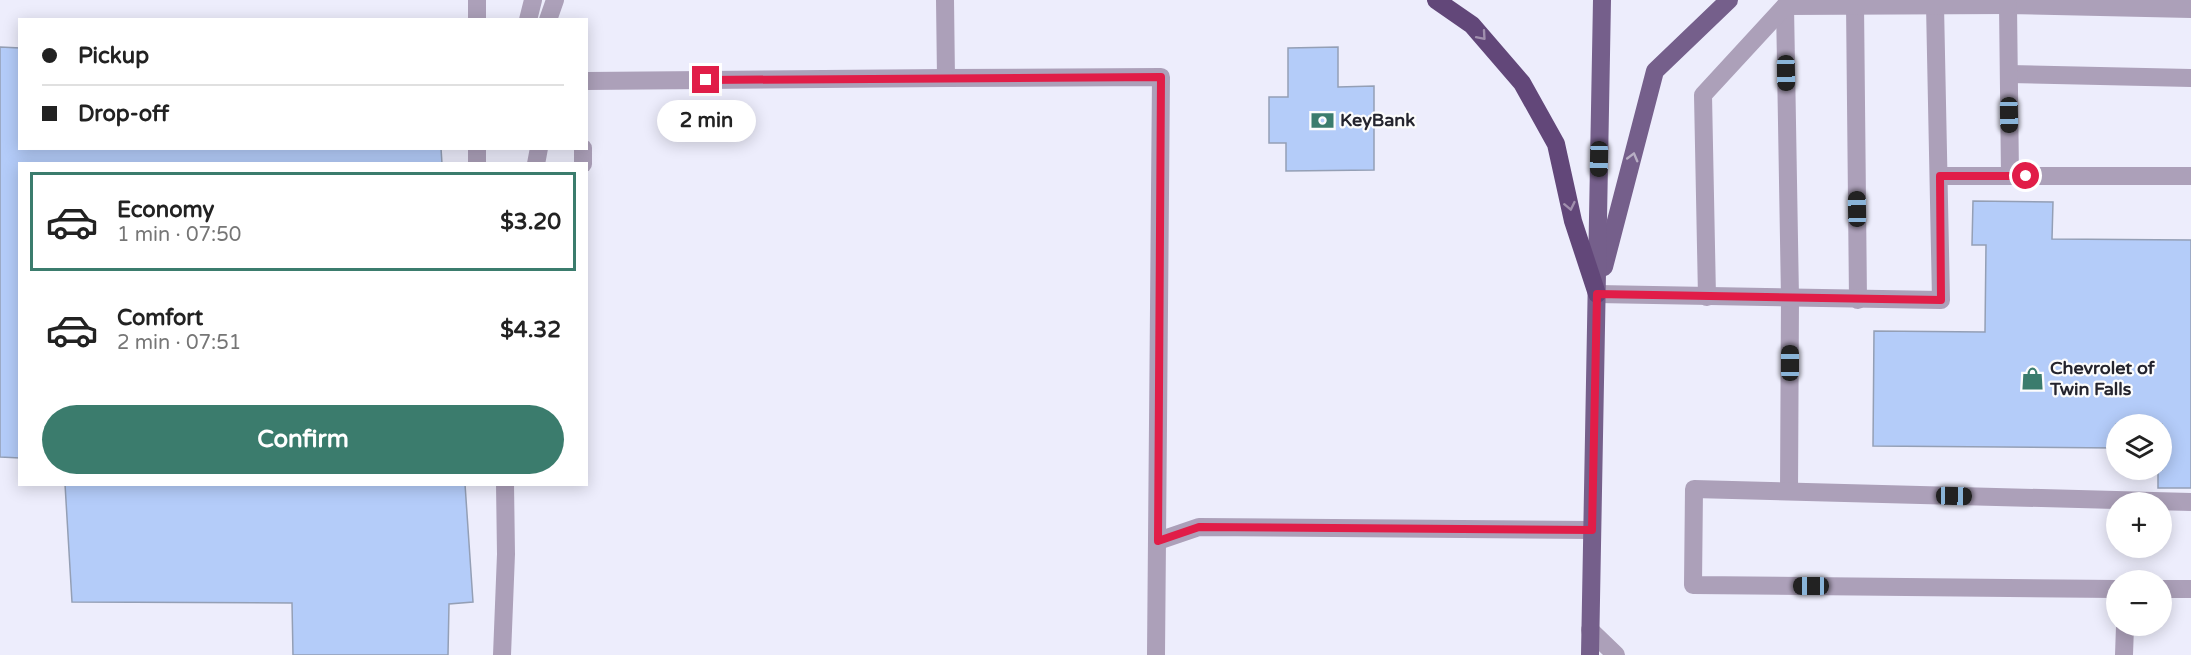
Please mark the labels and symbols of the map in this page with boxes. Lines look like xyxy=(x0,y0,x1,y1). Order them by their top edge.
one-way arrow xyxy=(1474,29,1485,40)
car xyxy=(1777,55,1795,91)
route end xyxy=(692,66,719,93)
car xyxy=(2000,97,2018,133)
callout: 2 min xyxy=(656,101,756,143)
bank icon: KeyBank xyxy=(1309,107,1335,133)
place label: KeyBank xyxy=(1340,109,1415,131)
car xyxy=(1590,141,1608,177)
one-way arrow xyxy=(1625,152,1638,162)
route start xyxy=(2012,162,2039,189)
car xyxy=(1848,191,1866,227)
one-way arrow xyxy=(1563,200,1576,210)
car xyxy=(1781,345,1799,381)
place label: Chevrolet of Twin Falls xyxy=(2049,357,2156,400)
shop icon: Chevrolet of Twin Falls xyxy=(2019,365,2045,391)
car xyxy=(1936,487,1972,505)
car xyxy=(1793,577,1829,595)

